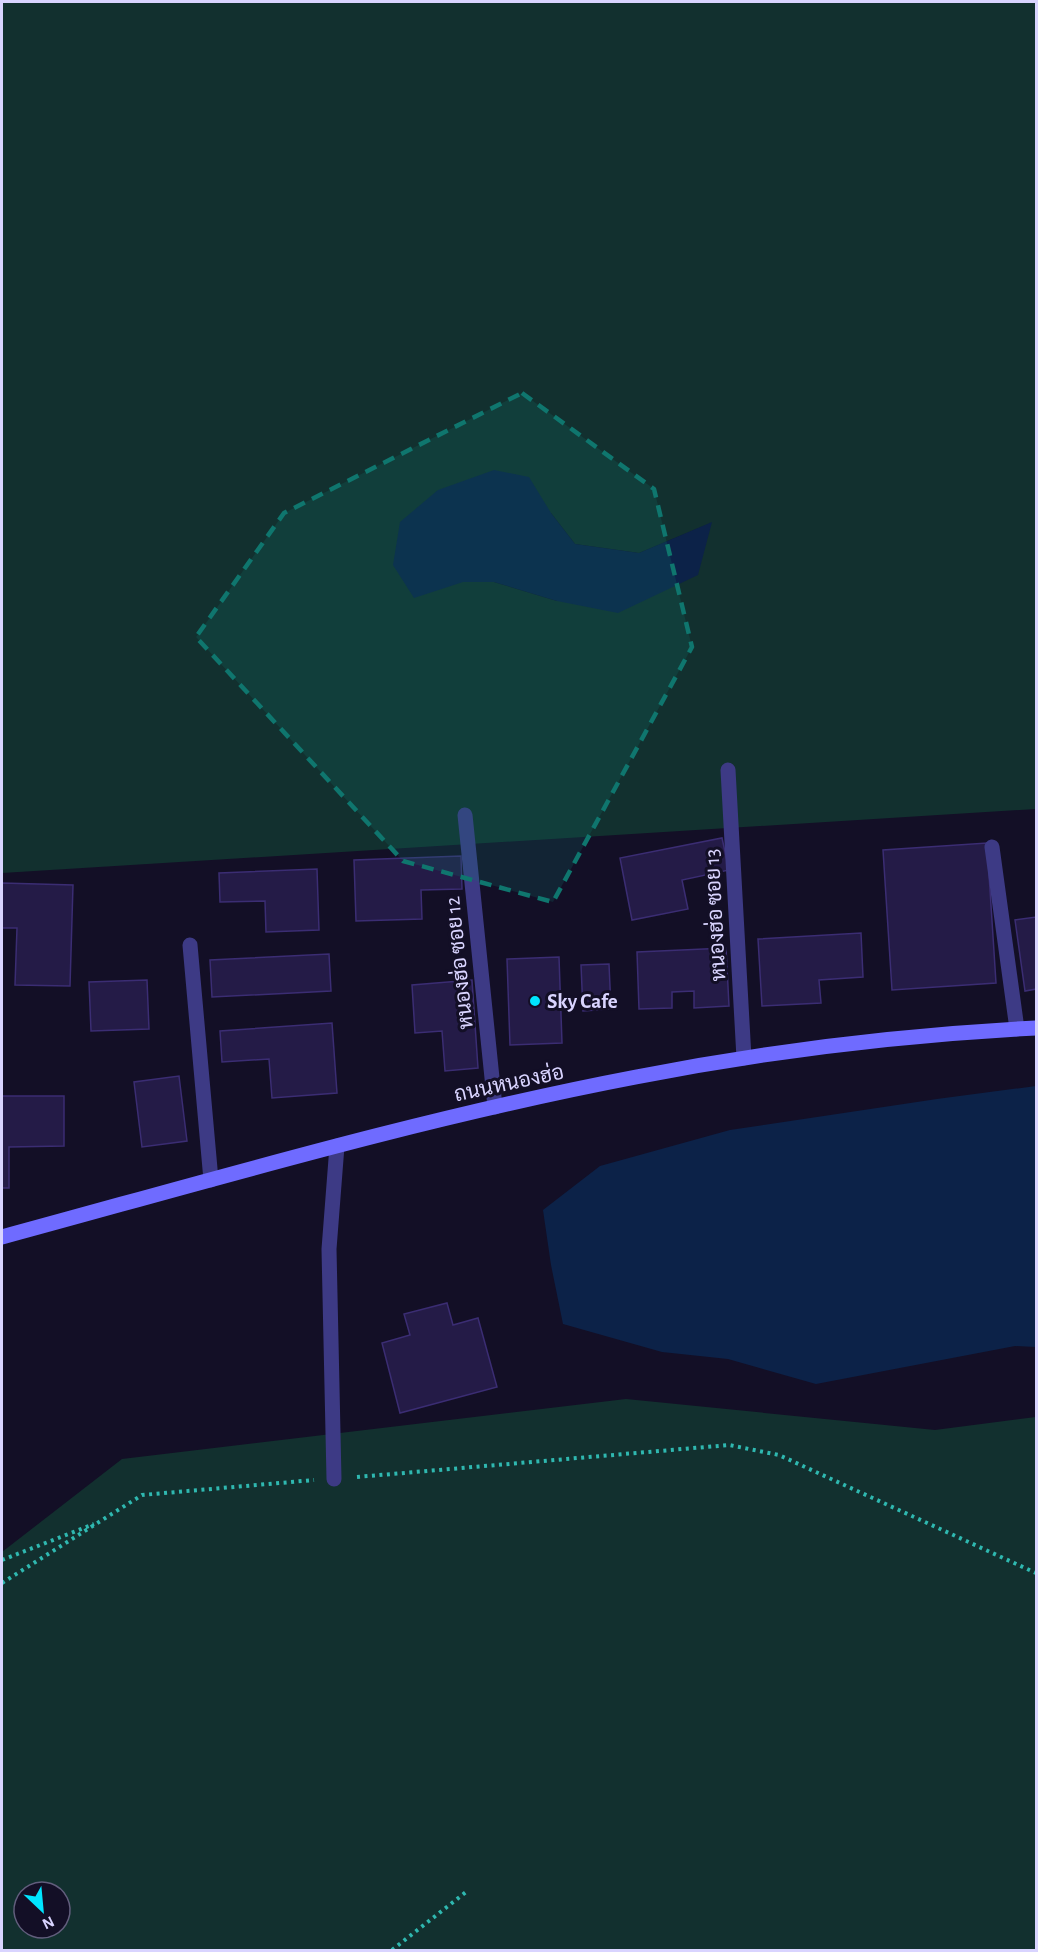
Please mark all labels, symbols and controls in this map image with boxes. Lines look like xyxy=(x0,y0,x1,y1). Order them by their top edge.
street label: หนองฮ่อ ซอย 13 xyxy=(700,848,729,982)
street label: หนองฮ่อ ซอย 12 xyxy=(440,895,477,1031)
place label: Sky Cafe xyxy=(547,991,618,1012)
marker: Sky Cafe xyxy=(528,994,542,1008)
street label: ถนนหนองฮ่อ xyxy=(452,1060,566,1105)
north arrow xyxy=(12,1880,72,1940)
text: N xyxy=(40,1913,57,1932)

